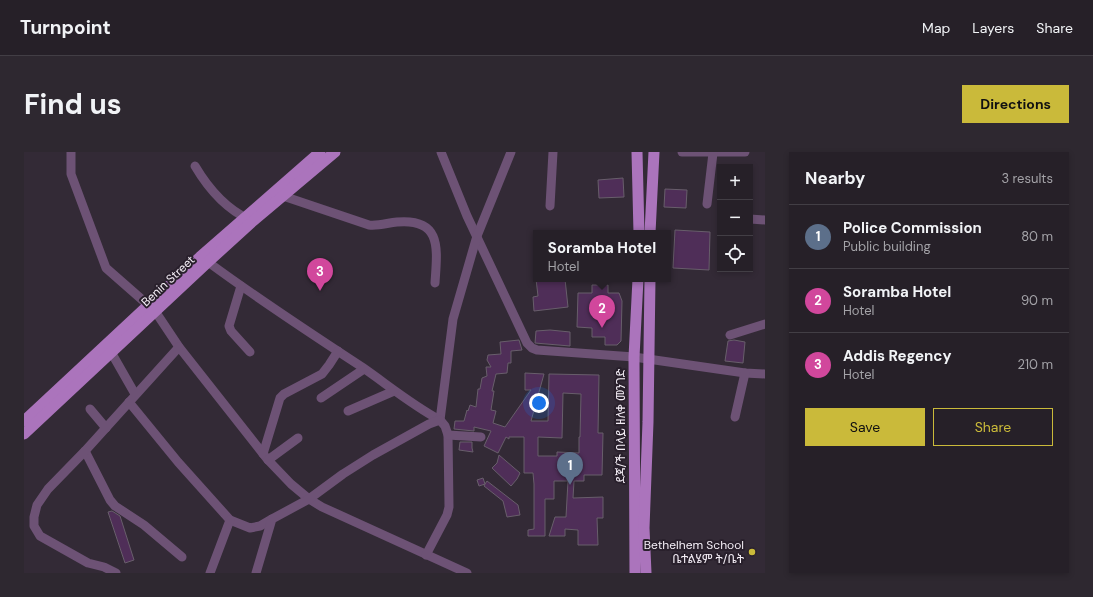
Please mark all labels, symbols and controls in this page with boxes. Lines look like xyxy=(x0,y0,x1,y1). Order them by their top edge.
text: Turnpoint xyxy=(20,15,111,40)
text: Map xyxy=(922,19,950,37)
text: Layers xyxy=(972,19,1014,37)
text: Share xyxy=(1036,19,1073,37)
button: Directions xyxy=(962,85,1069,123)
text: Find us xyxy=(24,86,122,123)
map controls xyxy=(717,164,753,272)
button: + xyxy=(717,164,753,200)
text: Nearby xyxy=(805,167,865,189)
text: 3 results xyxy=(1001,170,1053,187)
button: − xyxy=(717,200,753,236)
text: Police Commission xyxy=(843,218,982,238)
text: 1 xyxy=(816,228,820,245)
text: 80 m xyxy=(1021,228,1053,245)
popup xyxy=(533,230,671,282)
button: locate xyxy=(717,236,753,272)
text: Soramba Hotel xyxy=(548,238,656,258)
text: Public building xyxy=(843,238,931,255)
street label: Benin Street xyxy=(138,252,199,310)
pin: 3 xyxy=(307,258,333,291)
text: Hotel xyxy=(548,258,579,275)
text: Soramba Hotel xyxy=(843,282,951,302)
text: 2 xyxy=(814,292,822,309)
text: 90 m xyxy=(1021,292,1053,309)
pin: 2 xyxy=(589,295,615,328)
text: Hotel xyxy=(843,302,875,319)
text: Addis Regency xyxy=(843,346,952,366)
text: 3 xyxy=(814,356,822,373)
text: 210 m xyxy=(1018,356,1053,373)
text: Hotel xyxy=(843,366,875,383)
street label: ደጃ/ች በላይ ዘለቀ መንገድ xyxy=(613,368,629,483)
your location xyxy=(529,393,549,413)
button: Save xyxy=(805,408,925,446)
button: Share xyxy=(933,408,1053,446)
pin: 1 xyxy=(557,452,583,485)
place label: Bethelhem School ቤተልሄም ት/ቤት xyxy=(644,537,745,567)
marker: Bethelhem School ቤተልሄም ት/ቤት xyxy=(747,547,757,557)

